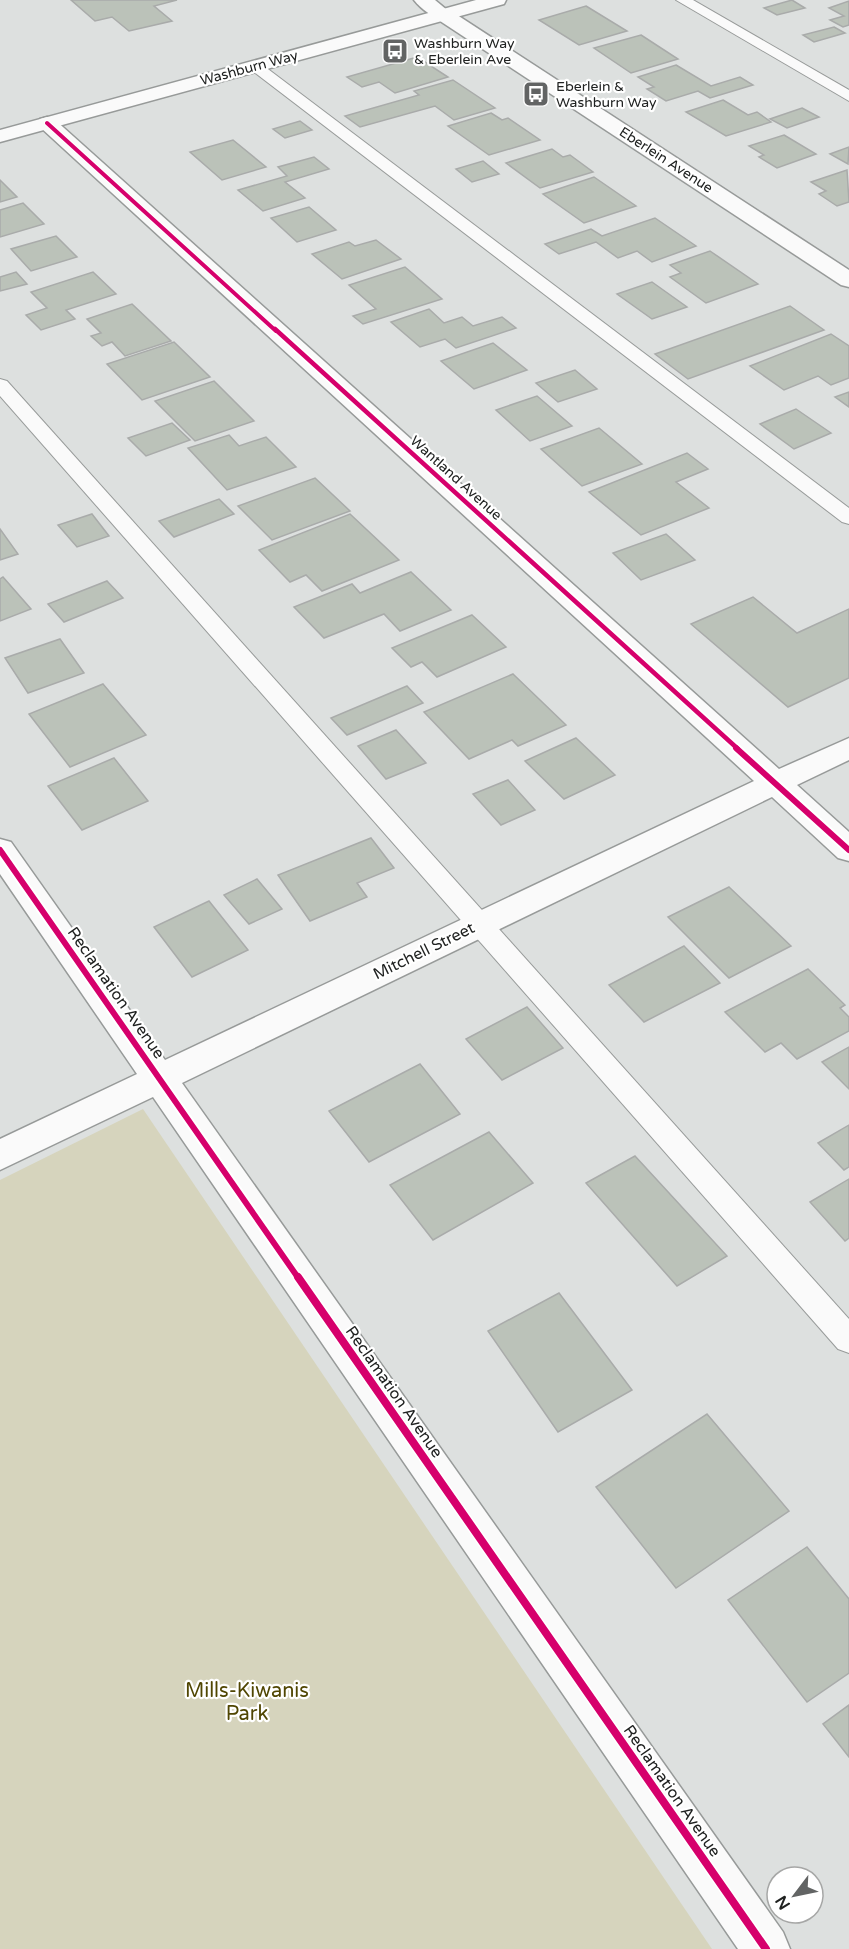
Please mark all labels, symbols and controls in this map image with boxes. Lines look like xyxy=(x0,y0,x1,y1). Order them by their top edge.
place label: Washburn Way & Eberlein Ave xyxy=(414,35,515,68)
bus stop icon: Washburn Way & Eberlein Ave xyxy=(380,36,410,66)
street label: Washburn Way xyxy=(198,47,300,89)
place label: Eberlein & Washburn Way xyxy=(556,78,657,111)
bus stop icon: Eberlein & Washburn Way xyxy=(521,79,551,109)
street label: Eberlein Avenue xyxy=(616,123,716,197)
street label: Wantland Avenue xyxy=(407,432,505,524)
street label: Mitchell Street xyxy=(370,918,478,984)
street label: Reclamation Avenue xyxy=(63,923,169,1063)
street label: Reclamation Avenue xyxy=(341,1322,447,1462)
park label: Mills-Kiwanis Park xyxy=(185,1679,309,1726)
street label: Reclamation Avenue xyxy=(619,1721,725,1861)
north arrow xyxy=(765,1865,825,1925)
text: N xyxy=(771,1892,795,1913)

